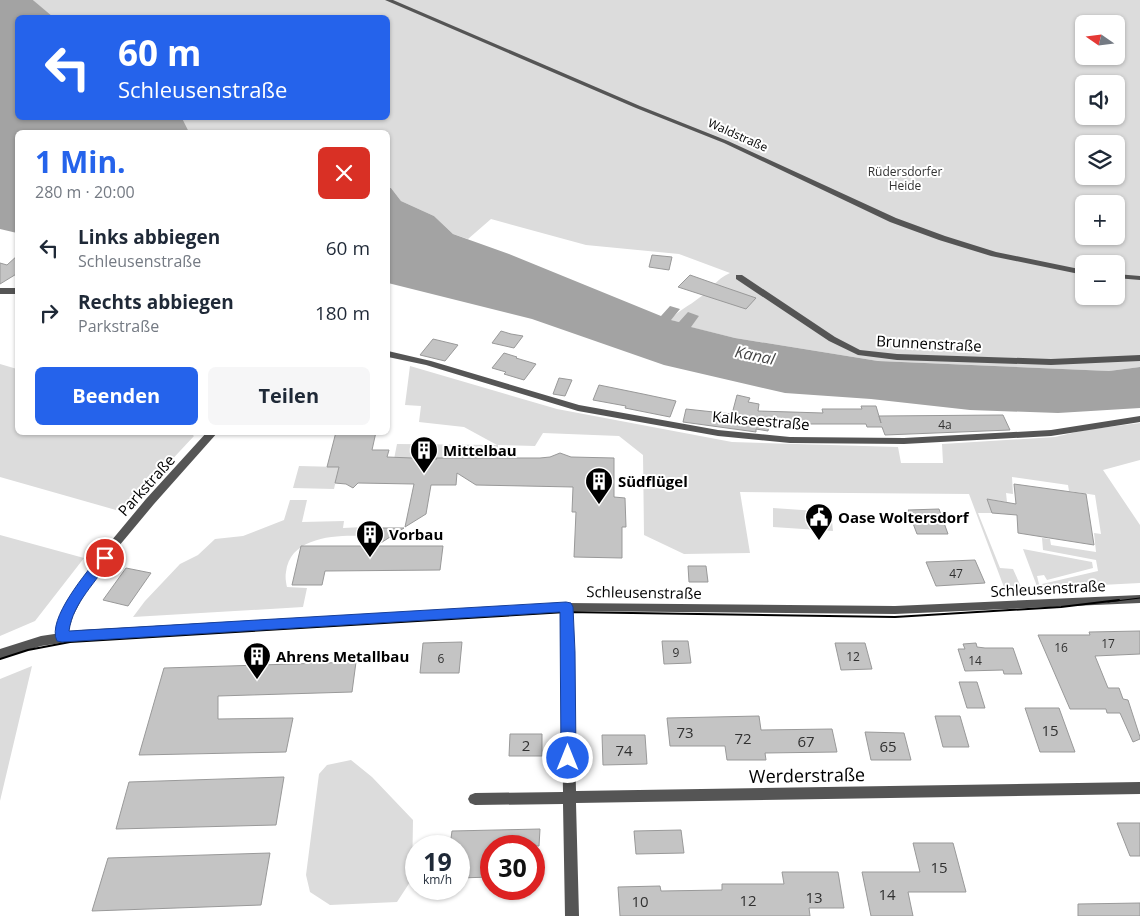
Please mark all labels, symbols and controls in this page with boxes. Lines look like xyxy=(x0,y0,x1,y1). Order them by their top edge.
north arrow xyxy=(1075,15,1125,65)
map controls xyxy=(1075,15,1125,305)
text: 60 m xyxy=(118,29,201,76)
icon: left xyxy=(35,35,100,100)
text: Schleusenstraße xyxy=(118,74,287,104)
button: sound xyxy=(1075,75,1125,125)
street label: Waldstraße xyxy=(705,114,771,156)
button: layers xyxy=(1075,135,1125,185)
text: 1 Min. xyxy=(35,141,126,182)
button: close xyxy=(318,147,370,199)
park label: Rüdersdorfer Heide xyxy=(868,163,942,194)
text: 280 m · 20:00 xyxy=(35,181,135,203)
button: + xyxy=(1075,195,1125,245)
text: Links abbiegen xyxy=(78,224,220,250)
icon: left xyxy=(35,234,63,262)
text: 60 m xyxy=(326,235,370,261)
text: Schleusenstraße xyxy=(78,250,201,272)
button: − xyxy=(1075,255,1125,305)
text: Rechts abbiegen xyxy=(78,289,234,315)
icon: right xyxy=(35,299,63,327)
text: 180 m xyxy=(315,300,370,326)
text: Parkstraße xyxy=(78,315,159,337)
street label: Brunnenstraße xyxy=(876,330,982,356)
water label: Kanal xyxy=(733,340,778,370)
button: Beenden xyxy=(35,367,198,425)
button: Teilen xyxy=(208,367,370,425)
street label: Kalkseestraße xyxy=(711,406,811,434)
house number: 4a xyxy=(938,416,952,433)
building icon: Mittelbau xyxy=(409,435,439,474)
place label: Mittelbau xyxy=(443,440,517,460)
street label: Parkstraße xyxy=(113,450,179,520)
building icon: Südflügel xyxy=(584,466,614,505)
place label: Südflügel xyxy=(618,471,688,491)
public building icon: Oase Woltersdorf xyxy=(804,502,834,541)
place label: Oase Woltersdorf xyxy=(838,507,970,527)
building icon: Vorbau xyxy=(355,519,385,558)
place label: Vorbau xyxy=(389,524,443,544)
pin xyxy=(84,537,126,579)
icon: arrive xyxy=(91,544,119,572)
house number: 47 xyxy=(949,565,963,582)
street label: Schleusenstraße xyxy=(990,575,1106,601)
street label: Schleusenstraße xyxy=(586,581,702,603)
house number: 17 xyxy=(1101,635,1115,652)
house number: 16 xyxy=(1054,639,1068,656)
building icon: Ahrens Metallbau xyxy=(242,641,272,680)
house number: 9 xyxy=(673,644,680,661)
place label: Ahrens Metallbau xyxy=(276,646,409,666)
house number: 12 xyxy=(846,648,860,665)
house number: 6 xyxy=(438,650,445,667)
house number: 14 xyxy=(968,652,982,669)
house number: 15 xyxy=(1041,720,1059,740)
house number: 73 xyxy=(676,722,694,742)
house number: 72 xyxy=(734,728,752,748)
position arrow xyxy=(541,731,593,783)
house number: 67 xyxy=(797,731,815,751)
house number: 2 xyxy=(522,735,530,755)
house number: 65 xyxy=(879,736,897,756)
house number: 74 xyxy=(615,740,633,760)
street label: Werderstraße xyxy=(749,762,865,788)
speed limit sign: 30 xyxy=(480,835,545,900)
text: 19 xyxy=(423,844,452,878)
house number: 15 xyxy=(930,857,948,877)
text: km/h xyxy=(423,871,452,888)
house number: 14 xyxy=(878,884,896,904)
house number: 13 xyxy=(805,887,823,907)
house number: 12 xyxy=(739,890,757,910)
house number: 10 xyxy=(631,891,649,911)

